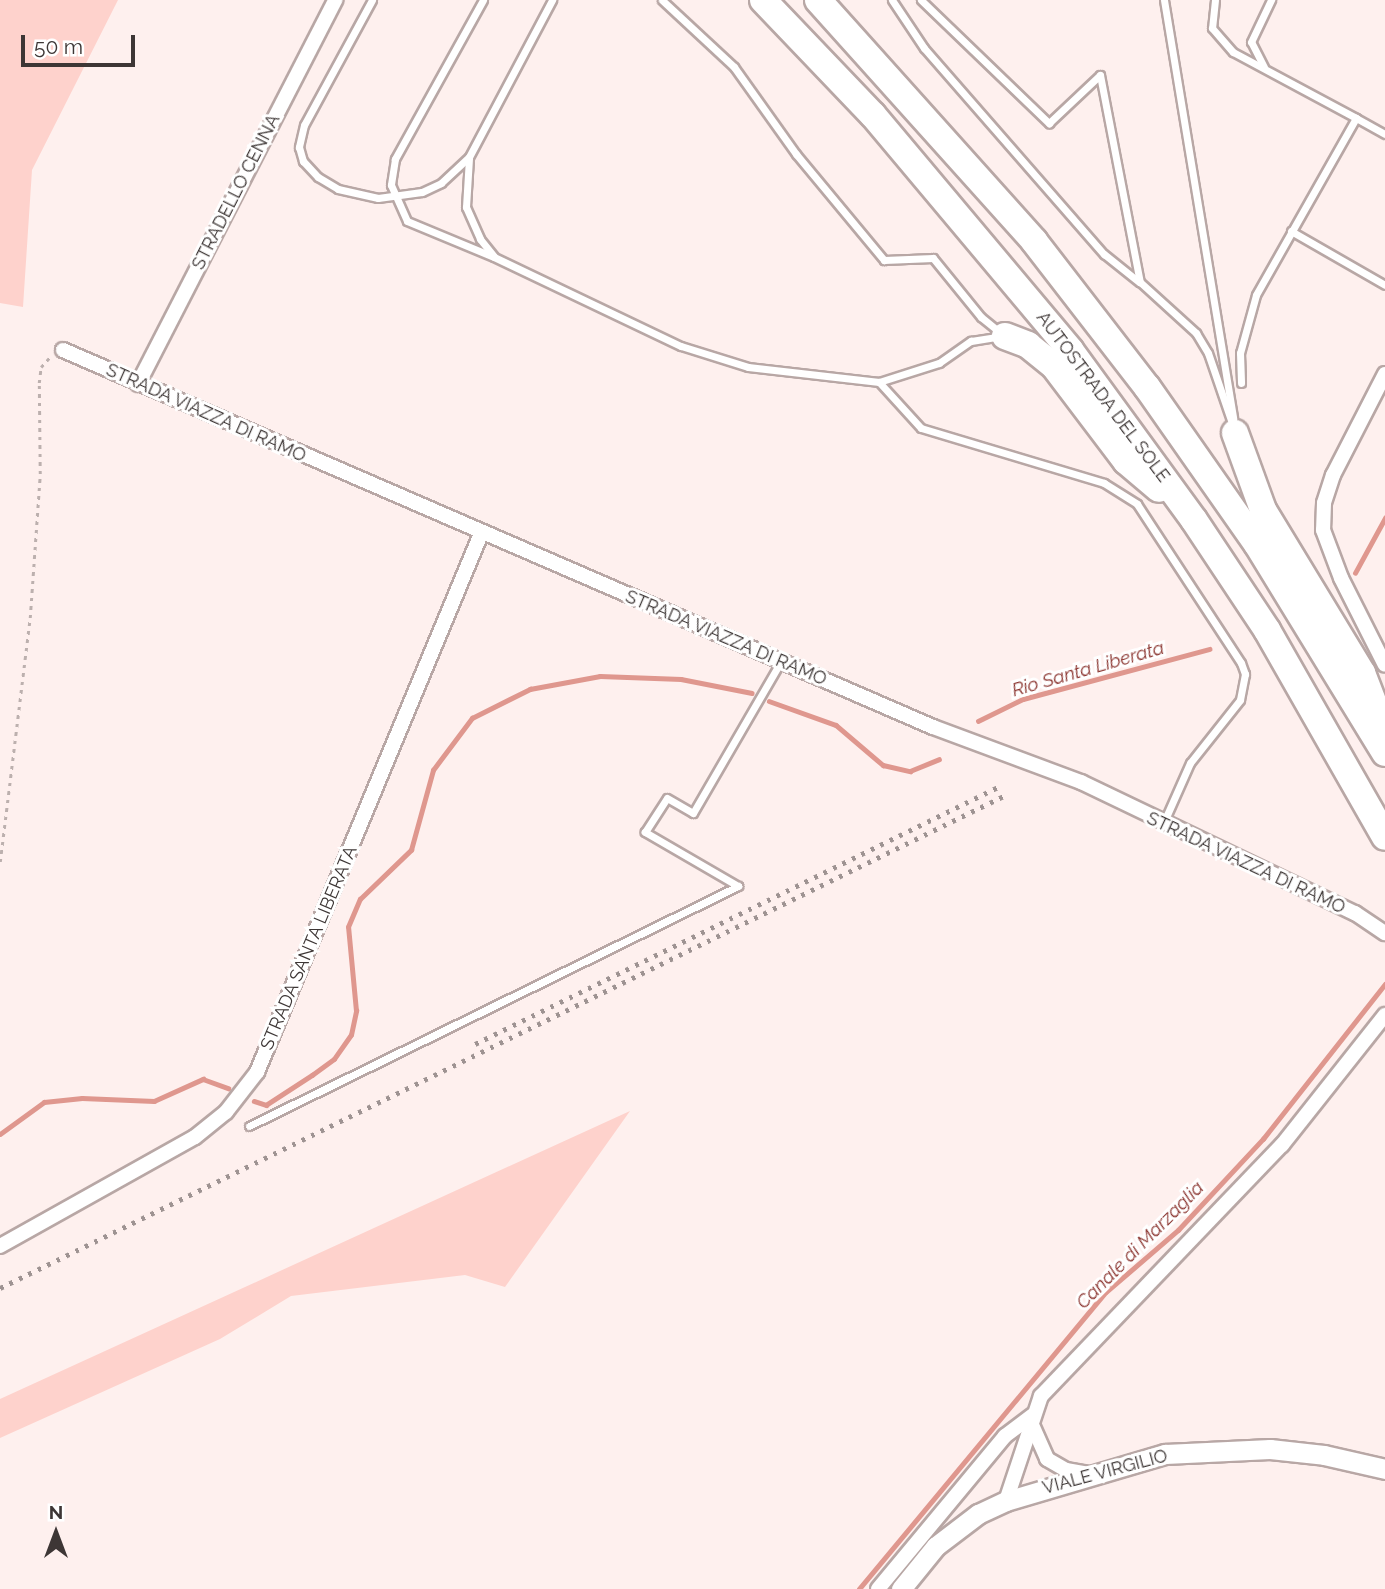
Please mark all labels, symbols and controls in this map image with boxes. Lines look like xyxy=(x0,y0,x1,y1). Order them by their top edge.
scale bar xyxy=(24,21,138,65)
text: 50 m xyxy=(34,34,83,59)
street label: STRADELLO CENNA xyxy=(187,111,285,273)
street label: AUTOSTRADA DEL SOLE xyxy=(1031,307,1175,487)
street label: STRADA VIAZZA DI RAMO xyxy=(102,359,310,467)
street label: STRADA VIAZZA DI RAMO xyxy=(621,585,831,691)
water label: Rio Santa Liberata xyxy=(1009,636,1167,702)
street label: STRADA VIAZZA DI RAMO xyxy=(1143,807,1349,919)
street label: STRADA SANTA LIBERATA xyxy=(256,842,362,1054)
water label: Canale di Marzaglia xyxy=(1071,1176,1209,1314)
street label: VIALE VIRGILIO xyxy=(1040,1445,1170,1499)
north arrow xyxy=(21,1498,91,1568)
text: N xyxy=(49,1501,63,1523)

